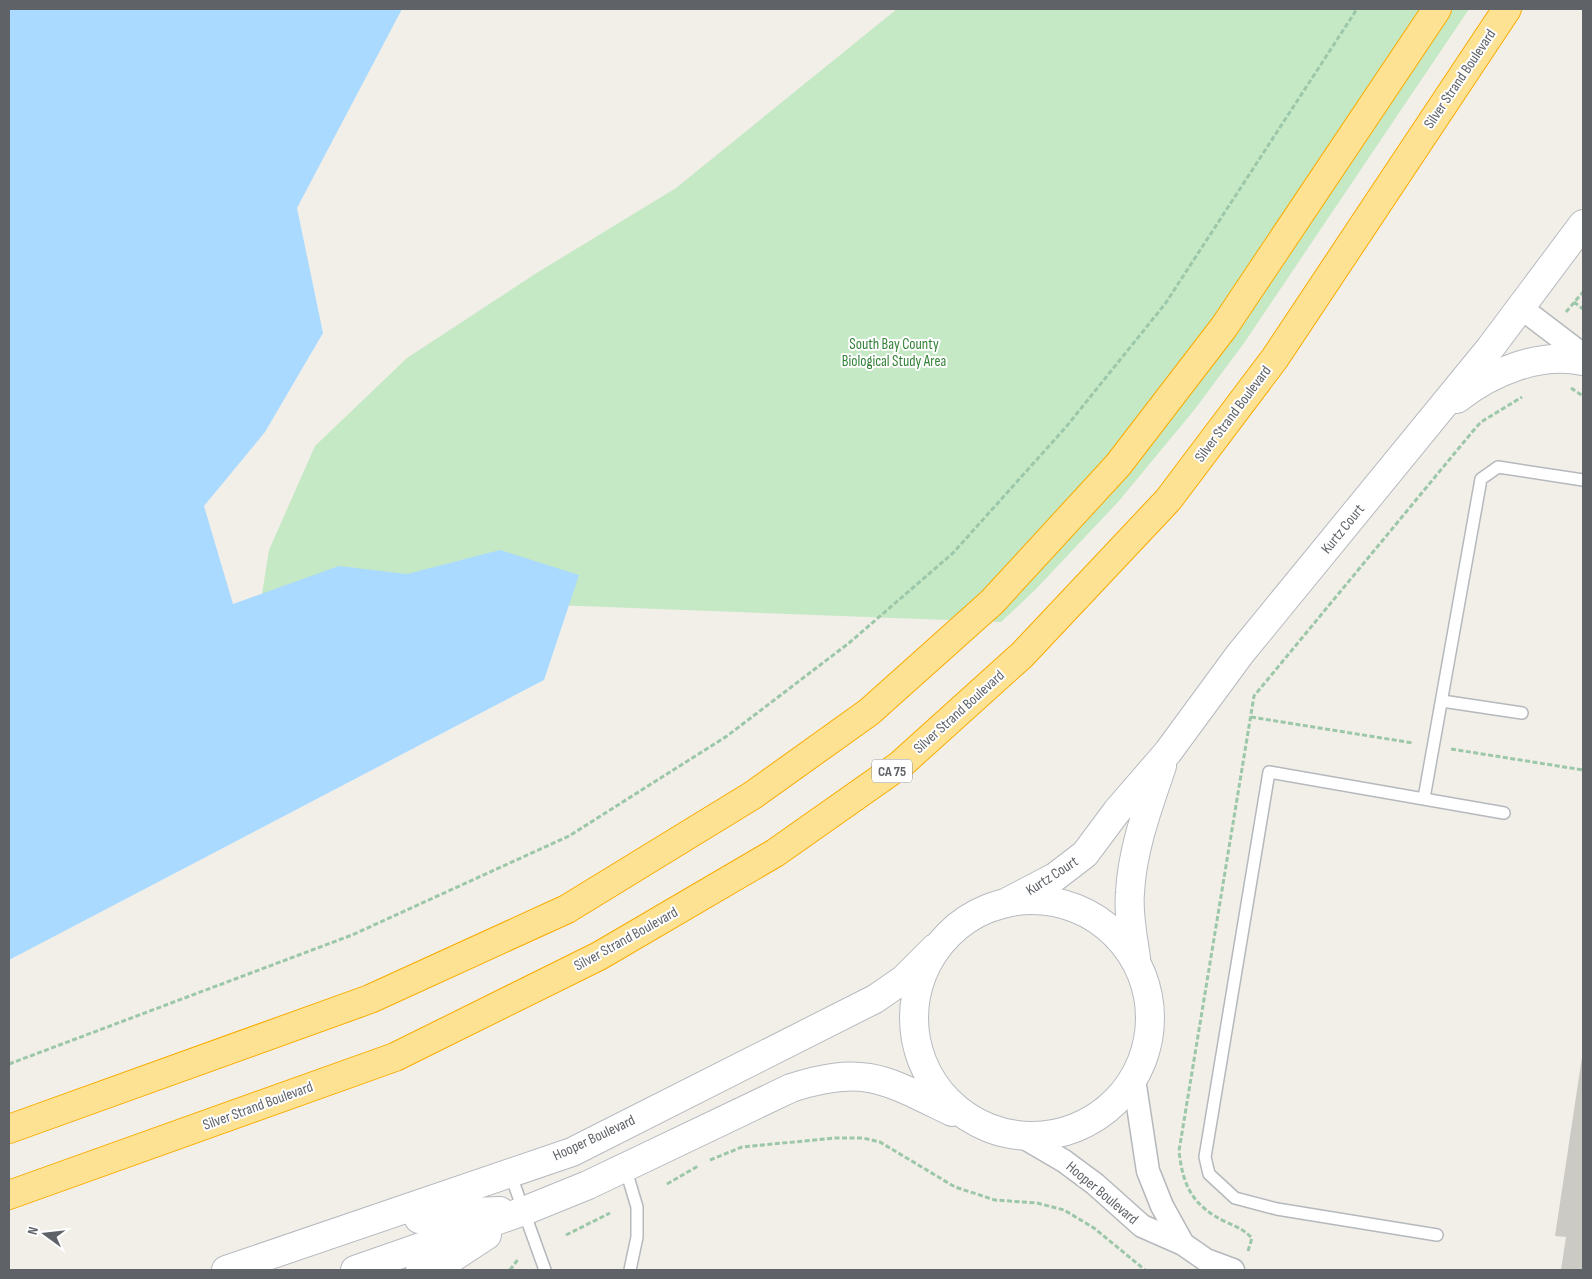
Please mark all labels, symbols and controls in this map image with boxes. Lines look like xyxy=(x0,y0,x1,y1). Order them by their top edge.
street label: Silver Strand Boulevard xyxy=(1420,26,1500,132)
park label: South Bay County Biological Study Area xyxy=(842,335,946,371)
street label: Silver Strand Boulevard xyxy=(1191,362,1275,466)
street label: Kurtz Court xyxy=(1317,500,1369,558)
street label: Silver Strand Boulevard xyxy=(910,666,1008,758)
road number: CA 75 xyxy=(872,759,912,782)
street label: Kurtz Court xyxy=(1022,852,1082,900)
street label: Silver Strand Boulevard xyxy=(571,903,681,975)
street label: Silver Strand Boulevard xyxy=(200,1077,316,1135)
street label: Hooper Boulevard xyxy=(550,1111,638,1165)
street label: Hooper Boulevard xyxy=(1062,1157,1142,1229)
north arrow xyxy=(20,1209,70,1259)
text: N xyxy=(24,1225,42,1237)

